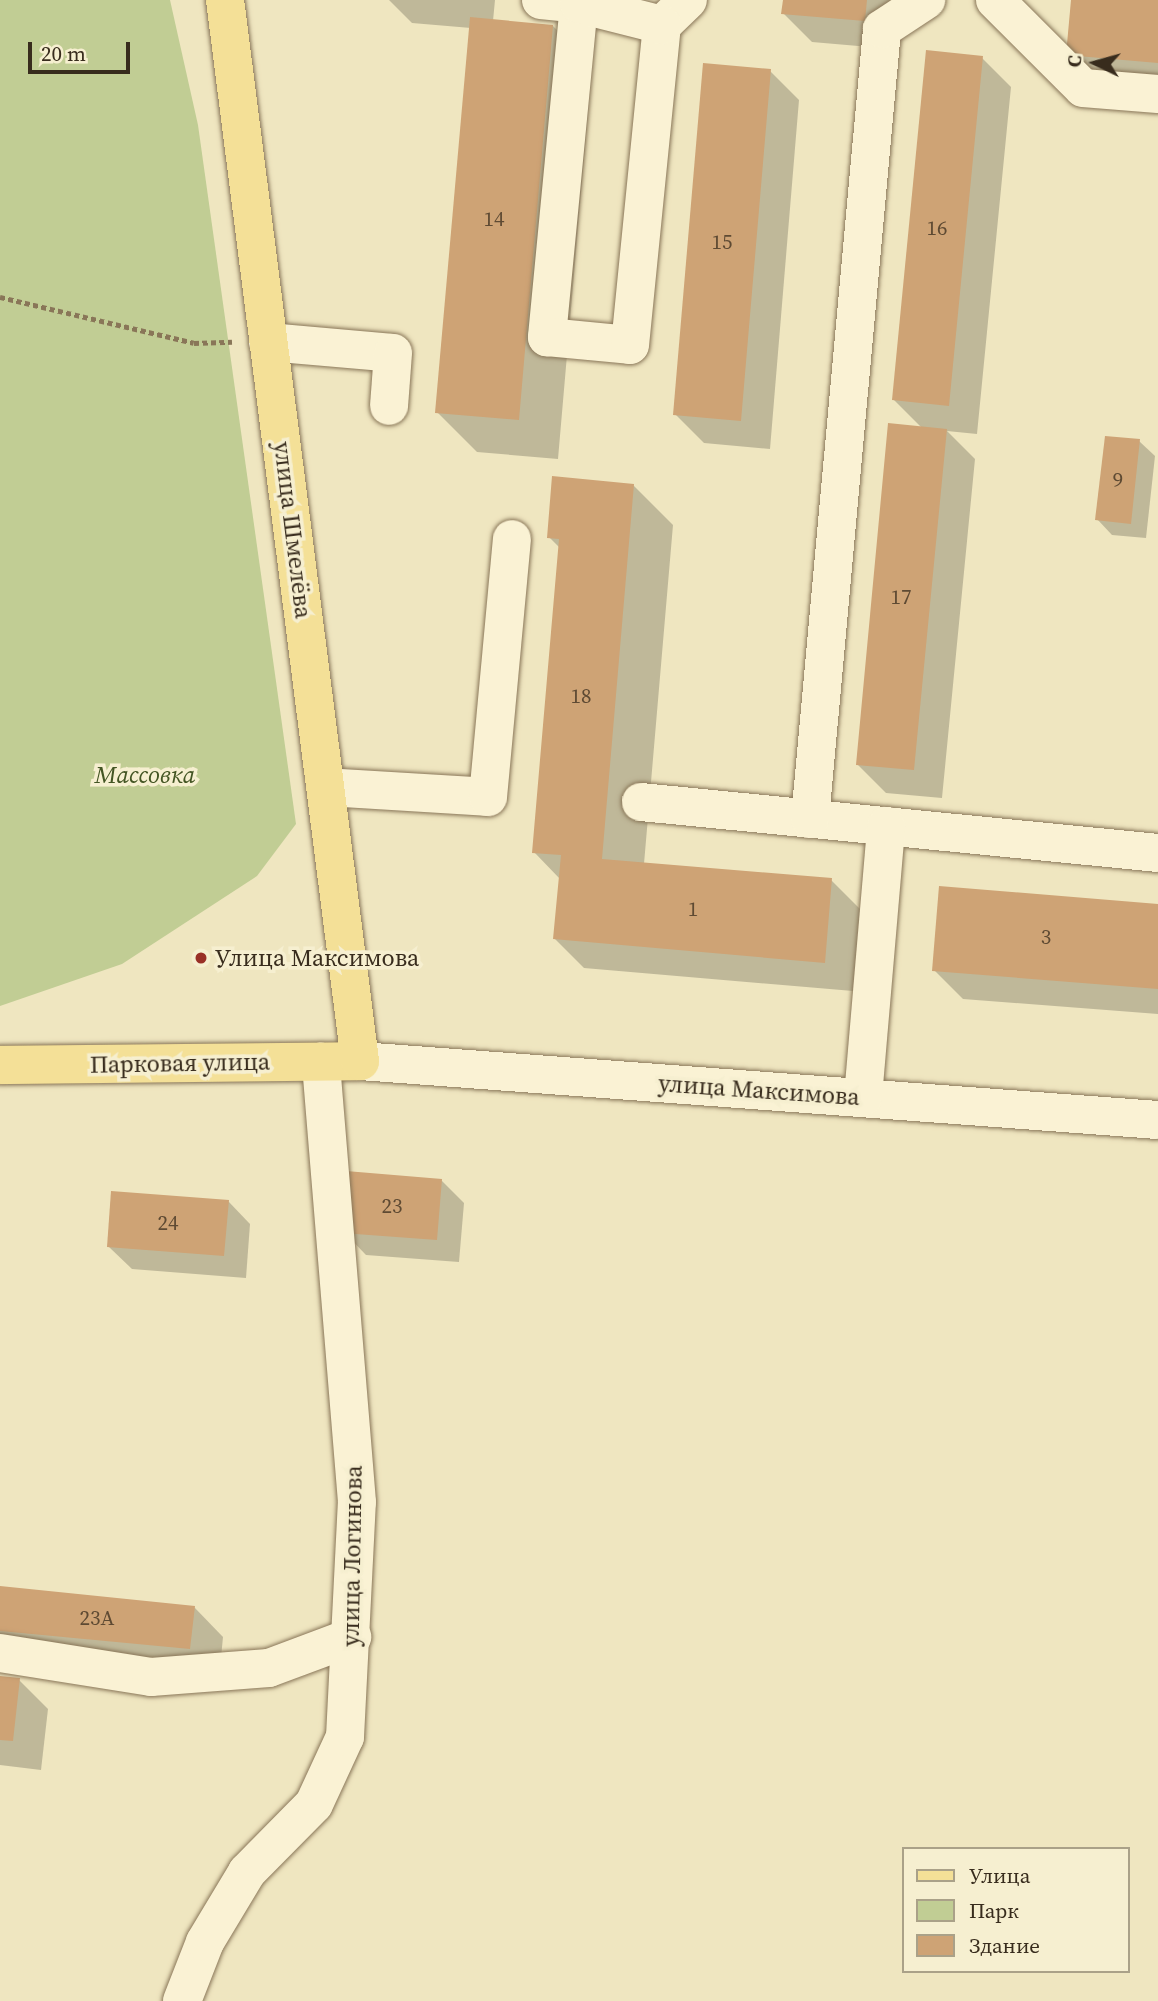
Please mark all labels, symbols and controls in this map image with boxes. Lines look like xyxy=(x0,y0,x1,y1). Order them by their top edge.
scale bar xyxy=(32,28,133,72)
north arrow xyxy=(1060,28,1130,98)
text: 20 m xyxy=(41,39,86,68)
text: С xyxy=(1061,54,1088,68)
house number: 14 xyxy=(484,206,504,232)
house number: 16 xyxy=(927,215,947,241)
house number: 15 xyxy=(712,229,732,255)
street label: улица Шмелёва xyxy=(268,440,318,620)
house number: 9 xyxy=(1113,467,1123,493)
house number: 17 xyxy=(891,584,911,610)
house number: 18 xyxy=(571,683,591,709)
park label: Массовка xyxy=(95,761,195,789)
house number: 1 xyxy=(688,896,698,922)
house number: 3 xyxy=(1041,924,1051,950)
place label: Улица Максимова xyxy=(215,944,419,972)
marker: Улица Максимова xyxy=(193,950,209,966)
street label: Парковая улица xyxy=(90,1047,270,1079)
street label: улица Максимова xyxy=(657,1069,861,1111)
house number: 23 xyxy=(382,1193,402,1219)
house number: 24 xyxy=(158,1210,178,1236)
street label: улица Логинова xyxy=(336,1465,368,1647)
house number: 23А xyxy=(80,1605,114,1631)
legend xyxy=(902,1847,1130,1973)
text: Улица xyxy=(969,1861,1030,1890)
text: Парк xyxy=(969,1896,1019,1925)
text: Здание xyxy=(969,1931,1040,1960)

